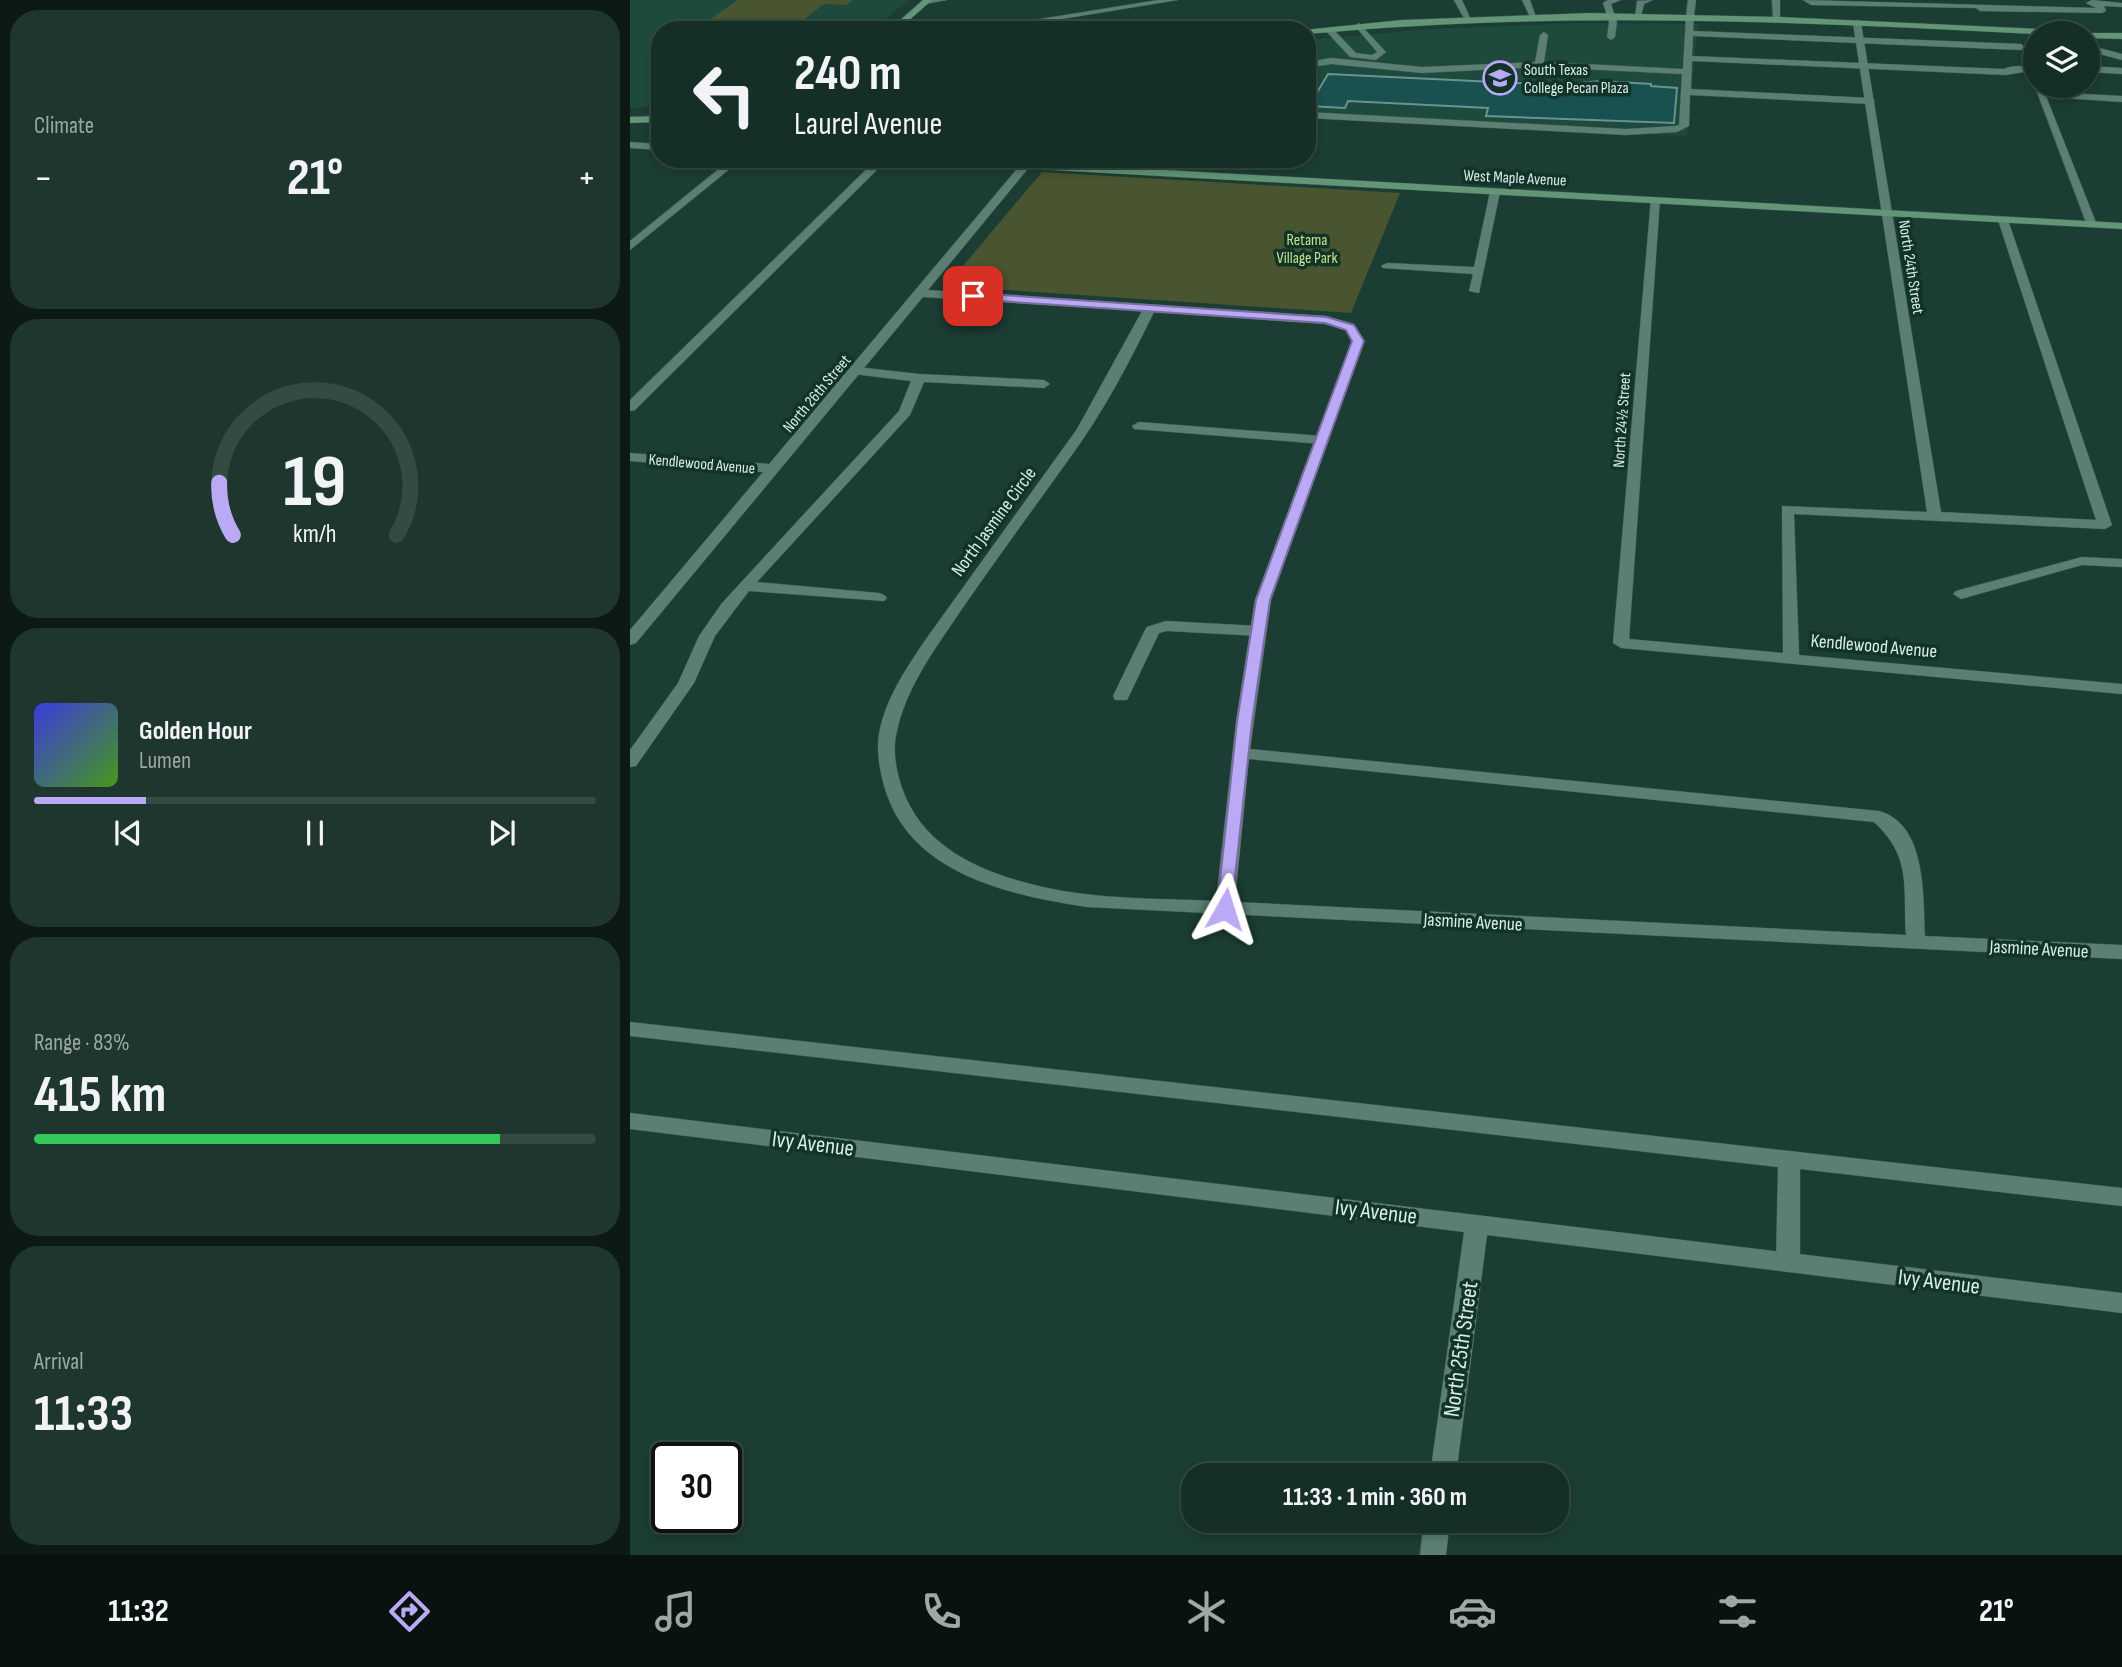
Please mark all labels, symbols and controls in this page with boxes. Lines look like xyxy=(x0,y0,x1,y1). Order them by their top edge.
map controls xyxy=(2023,21,2100,98)
button: layers xyxy=(2023,21,2100,98)
text: 240 m xyxy=(794,45,902,104)
icon: left xyxy=(679,49,770,140)
school or university icon: South Texas College Pecan Plaza xyxy=(1481,59,1519,97)
place label: South Texas College Pecan Plaza xyxy=(1524,61,1629,98)
text: Laurel Avenue xyxy=(794,105,942,144)
text: Climate xyxy=(34,112,94,140)
text: 21° xyxy=(287,147,343,210)
text: − xyxy=(34,156,53,201)
text: + xyxy=(577,156,596,201)
street label: West Maple Avenue xyxy=(1463,166,1567,191)
street label: North 24th Street xyxy=(1894,219,1927,316)
park label: Retama Village Park xyxy=(1277,231,1338,268)
pin xyxy=(943,266,1003,326)
icon: arrive xyxy=(954,277,992,315)
street label: North 26th Street xyxy=(779,351,855,437)
street label: North 24½ Street xyxy=(1610,372,1635,468)
text: 19 xyxy=(283,439,347,527)
street label: Kendlewood Avenue xyxy=(648,450,756,479)
street label: North Jasmine Circle xyxy=(947,463,1042,581)
text: km/h xyxy=(293,518,337,549)
street label: Kendlewood Avenue xyxy=(1810,630,1938,663)
text: Golden Hour xyxy=(139,716,252,747)
text: Lumen xyxy=(139,747,191,775)
icon: previous xyxy=(109,814,147,852)
icon: pause xyxy=(296,814,334,852)
icon: next xyxy=(483,814,521,852)
position arrow xyxy=(1188,872,1262,946)
street label: Jasmine Avenue xyxy=(1422,908,1523,937)
street label: Jasmine Avenue xyxy=(1988,935,2089,964)
text: Range · 83% xyxy=(34,1029,130,1057)
text: 415 km xyxy=(34,1064,166,1127)
street label: Ivy Avenue xyxy=(770,1125,855,1163)
street label: Ivy Avenue xyxy=(1333,1193,1418,1231)
street label: Ivy Avenue xyxy=(1896,1263,1981,1301)
street label: North 25th Street xyxy=(1438,1280,1484,1419)
text: Arrival xyxy=(34,1348,83,1376)
text: 11:33 xyxy=(34,1383,133,1446)
speed limit sign: 30 xyxy=(651,1442,742,1533)
text: 11:33 · 1 min · 360 m xyxy=(1283,1482,1467,1513)
icon: directions xyxy=(385,1587,434,1636)
icon: music xyxy=(651,1587,700,1636)
icon: phone xyxy=(917,1587,966,1636)
icon: climate xyxy=(1182,1587,1231,1636)
icon: car xyxy=(1448,1587,1497,1636)
icon: filters xyxy=(1713,1587,1762,1636)
text: 11:32 xyxy=(108,1592,169,1631)
text: 21° xyxy=(1979,1592,2014,1631)

